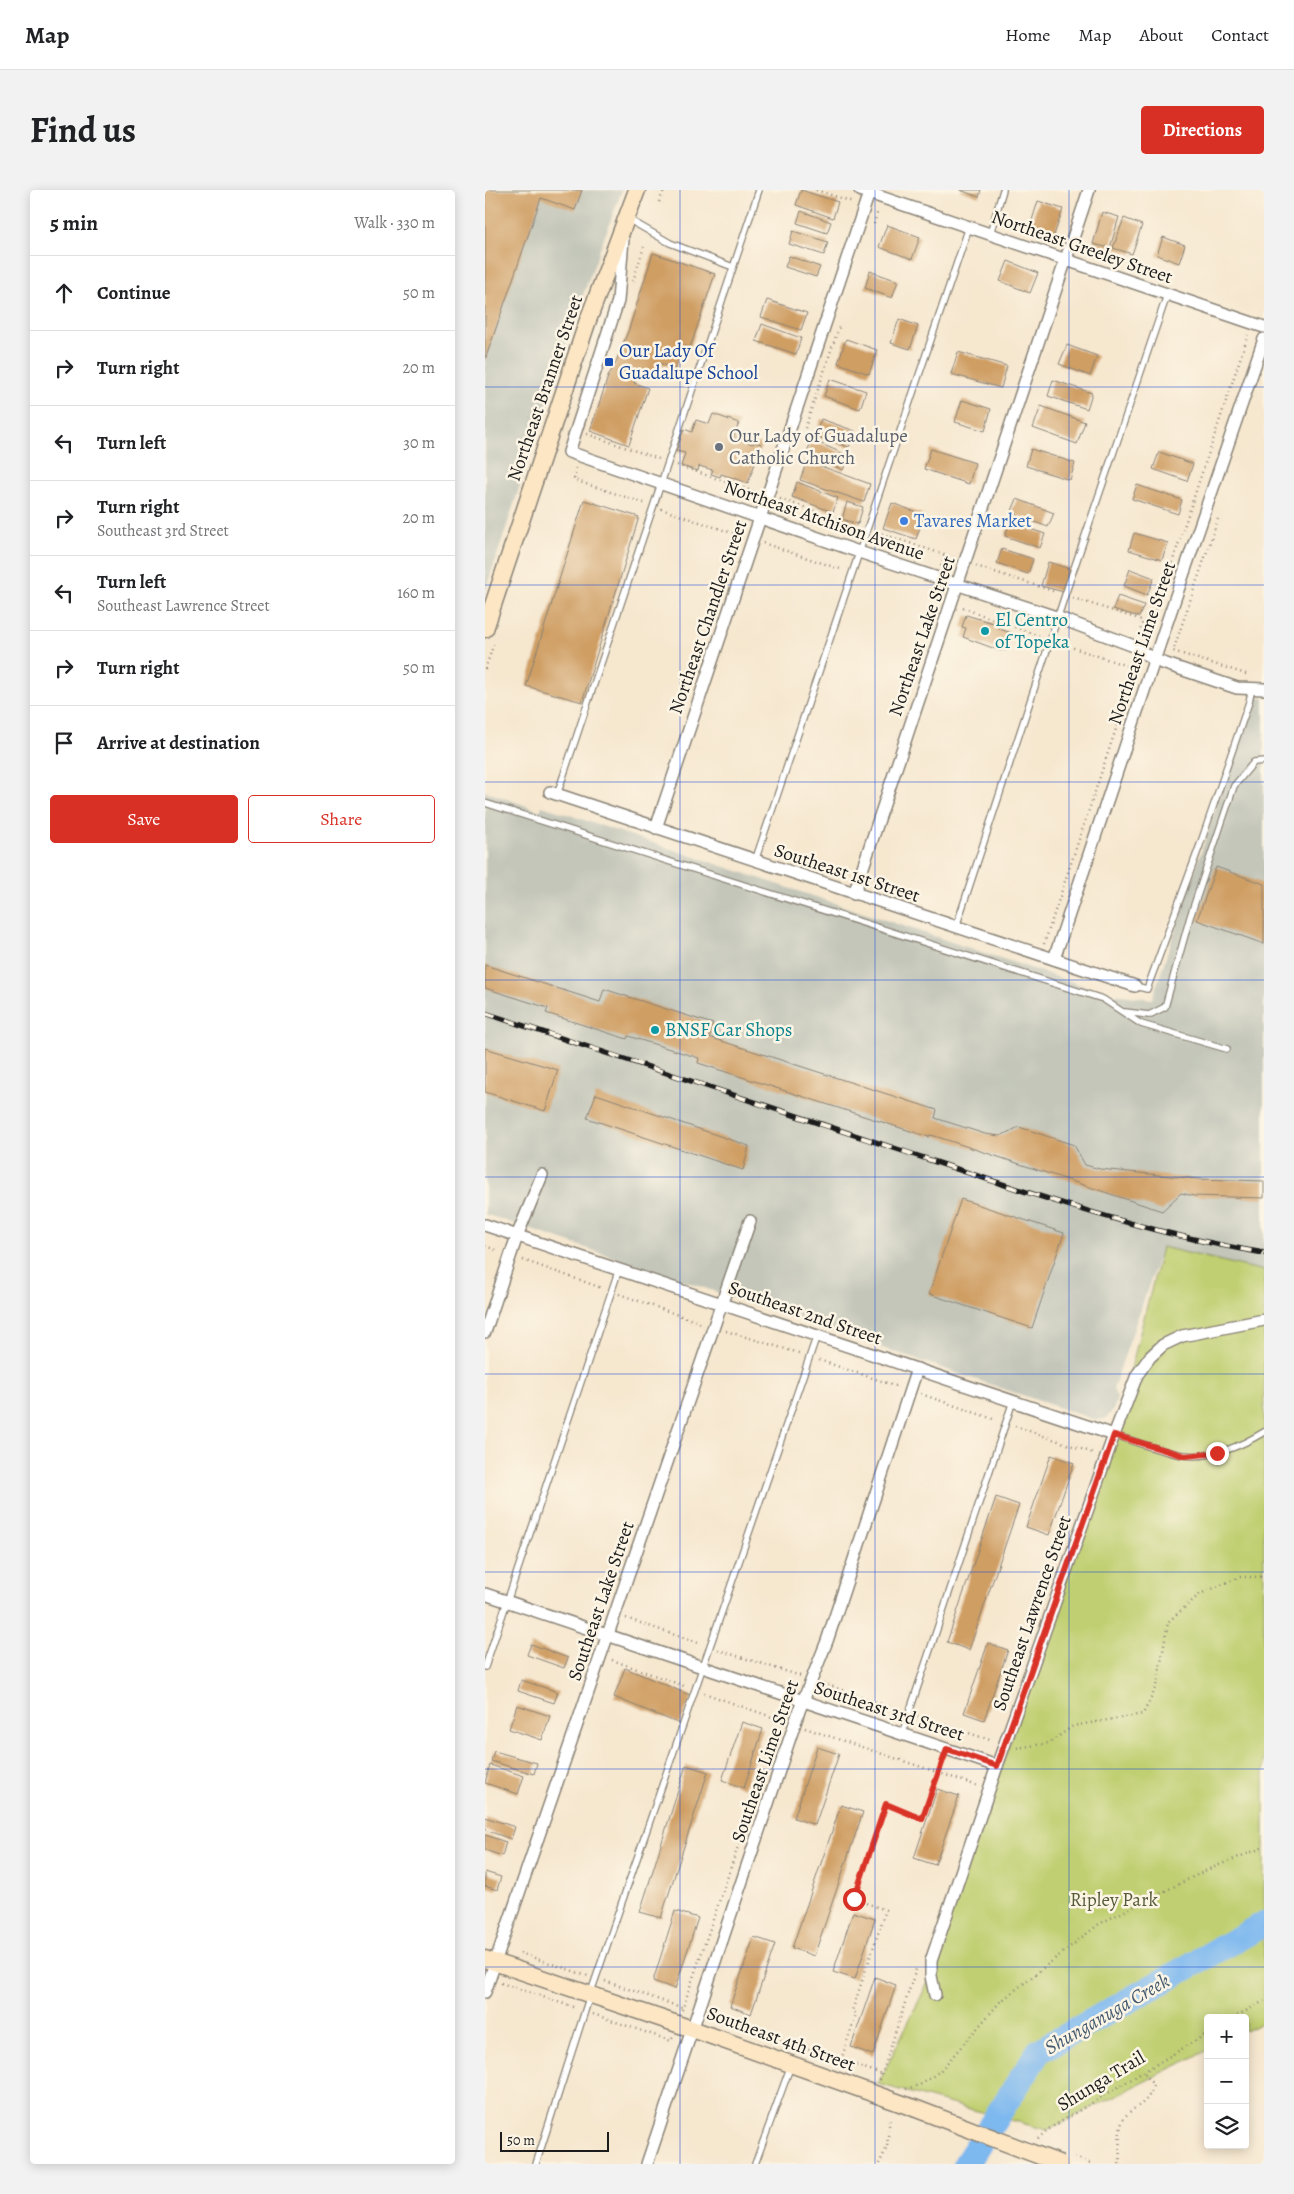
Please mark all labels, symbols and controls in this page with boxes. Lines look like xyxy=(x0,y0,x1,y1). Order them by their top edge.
text: Map xyxy=(25,19,69,51)
text: Home xyxy=(1005,23,1050,47)
text: Map xyxy=(1078,23,1111,47)
text: About xyxy=(1139,23,1183,47)
text: Contact xyxy=(1211,23,1269,47)
text: Find us xyxy=(30,106,136,154)
button: Directions xyxy=(1141,106,1264,154)
street label: Northeast Greeley Street xyxy=(988,204,1176,290)
text: 5 min xyxy=(50,209,98,237)
text: Walk · 330 m xyxy=(354,212,435,234)
icon: ahead xyxy=(50,279,78,307)
text: Continue xyxy=(97,280,171,306)
text: 50 m xyxy=(403,282,435,304)
street label: Northeast Branner Street xyxy=(501,291,589,485)
place label: Our Lady Of Guadalupe School xyxy=(619,338,759,386)
icon: right xyxy=(50,354,78,382)
text: Turn right xyxy=(97,355,179,381)
marker: Our Lady Of Guadalupe School xyxy=(603,356,615,368)
text: 20 m xyxy=(402,357,435,379)
place label: Our Lady of Guadalupe Catholic Church xyxy=(729,423,908,471)
icon: left xyxy=(50,429,78,457)
text: Turn left xyxy=(97,430,166,456)
text: 30 m xyxy=(403,432,435,454)
marker: Our Lady of Guadalupe Catholic Church xyxy=(713,441,725,453)
street label: Northeast Atchison Avenue xyxy=(720,473,928,567)
text: Turn right xyxy=(97,494,179,520)
icon: right xyxy=(50,504,78,532)
text: 20 m xyxy=(402,507,435,529)
place label: Tavares Market xyxy=(914,508,1032,534)
marker: Tavares Market xyxy=(898,515,910,527)
street label: Northeast Chandler Street xyxy=(663,516,753,718)
text: Southeast 3rd Street xyxy=(97,520,229,542)
street label: Northeast Lake Street xyxy=(882,552,962,720)
street label: Northeast Lime Street xyxy=(1102,558,1182,728)
text: Turn left xyxy=(97,569,166,595)
icon: left xyxy=(50,579,78,607)
text: 160 m xyxy=(397,582,435,604)
text: Southeast Lawrence Street xyxy=(97,595,270,617)
place label: El Centro of Topeka xyxy=(995,607,1070,655)
marker: El Centro of Topeka xyxy=(979,625,991,637)
icon: right xyxy=(50,654,78,682)
text: Turn right xyxy=(97,655,179,681)
text: 50 m xyxy=(403,657,435,679)
icon: arrive xyxy=(50,729,78,757)
text: Arrive at destination xyxy=(97,730,260,756)
button: Save xyxy=(50,795,238,843)
button: Share xyxy=(248,795,435,843)
street label: Southeast 1st Street xyxy=(771,837,923,909)
place label: BNSF Car Shops xyxy=(665,1017,793,1043)
marker: BNSF Car Shops xyxy=(649,1024,661,1036)
street label: Southeast 2nd Street xyxy=(725,1274,885,1352)
route end xyxy=(1206,1442,1229,1465)
street label: Southeast Lawrence Street xyxy=(986,1512,1078,1714)
street label: Southeast Lake Street xyxy=(561,1518,641,1684)
street label: Southeast 3rd Street xyxy=(811,1674,967,1748)
street label: Southeast Lime Street xyxy=(725,1676,805,1846)
park label: Ripley Park xyxy=(1070,1887,1158,1913)
route start xyxy=(843,1888,866,1911)
water label: Shunganuga Creek xyxy=(1040,1967,1175,2061)
street label: Southeast 4th Street xyxy=(703,2000,859,2078)
map controls xyxy=(1204,2014,1249,2149)
button: + xyxy=(1204,2014,1249,2059)
street label: Shunga Trail xyxy=(1052,2044,1150,2117)
button: − xyxy=(1204,2059,1249,2104)
button: layers xyxy=(1204,2104,1249,2149)
scale bar xyxy=(500,2129,609,2152)
text: 50 m xyxy=(507,2131,535,2150)

